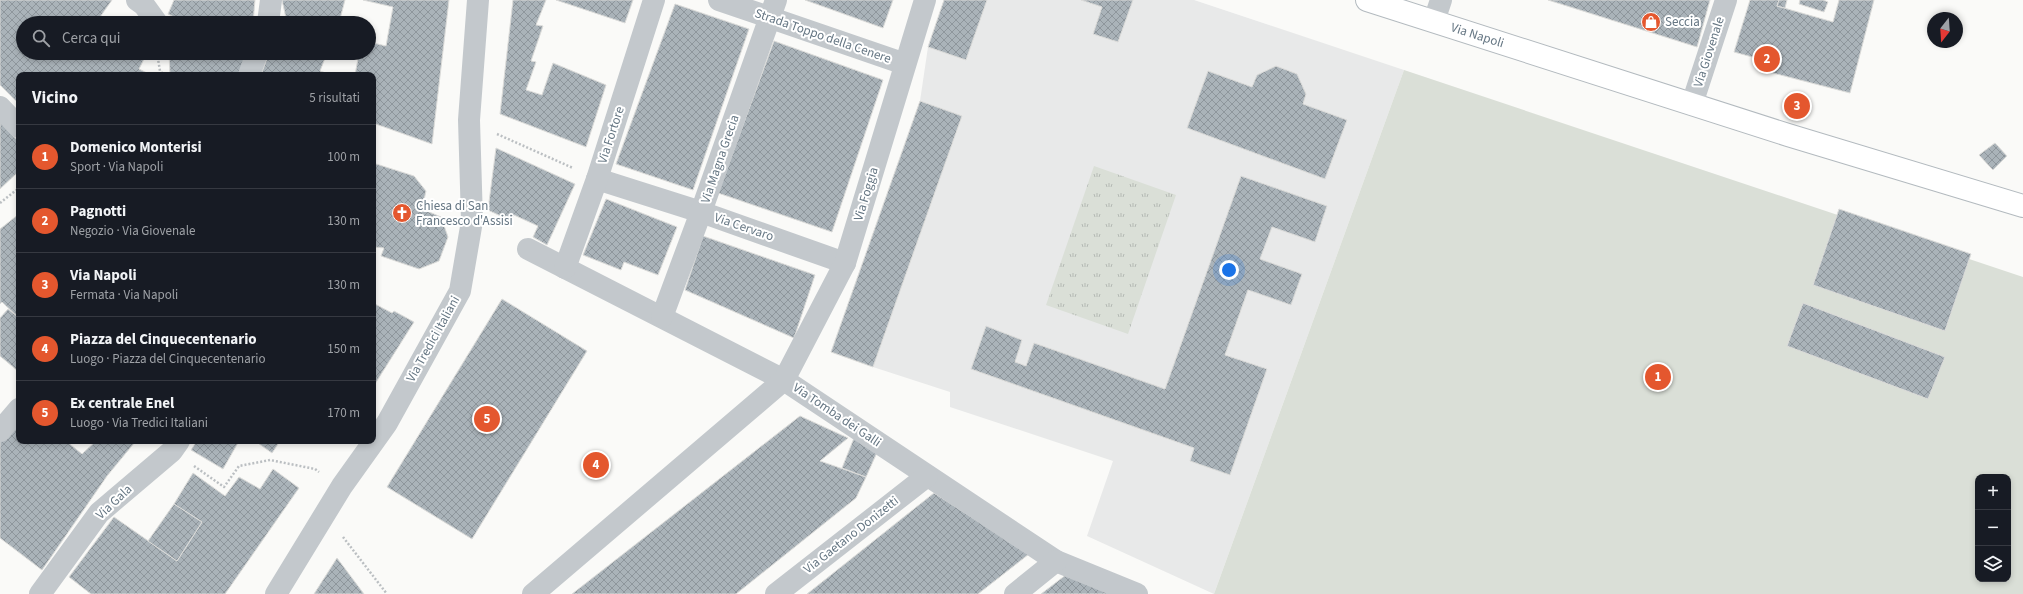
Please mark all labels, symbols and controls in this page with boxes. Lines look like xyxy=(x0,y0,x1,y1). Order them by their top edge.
street label: Strada Toppo della Cenere xyxy=(752,4,894,68)
shop icon: Seccia xyxy=(1640,11,1662,33)
north arrow xyxy=(1927,12,1963,48)
place label: Seccia xyxy=(1665,13,1700,31)
street label: Via Giovenale xyxy=(1689,14,1729,90)
search box xyxy=(16,16,376,60)
street label: Via Napoli xyxy=(1449,18,1506,52)
icon: search xyxy=(30,27,52,49)
text: Cerca qui xyxy=(62,28,121,49)
pin: 2 xyxy=(1754,44,1780,74)
text: Vicino xyxy=(32,86,78,110)
text: 5 risultati xyxy=(309,89,360,107)
pin: 3 xyxy=(1784,91,1810,121)
street label: Via Fortore xyxy=(593,104,629,166)
street label: Via Magna Grecia xyxy=(696,112,744,206)
text: Domenico Monterisi xyxy=(70,137,202,158)
text: 1 xyxy=(42,148,48,166)
text: 100 m xyxy=(327,148,360,166)
text: Sport · Via Napoli xyxy=(70,158,163,176)
street label: Via Foggia xyxy=(849,165,883,223)
place label: Chiesa di San Francesco d'Assisi xyxy=(416,197,513,230)
text: Pagnotti xyxy=(70,201,126,222)
church icon: Chiesa di San Francesco d'Assisi xyxy=(391,202,413,224)
street label: Via Cervaro xyxy=(712,208,776,246)
text: 2 xyxy=(42,212,48,230)
text: 130 m xyxy=(327,212,360,230)
text: Negozio · Via Giovenale xyxy=(70,222,195,240)
your location xyxy=(1219,260,1239,280)
text: Via Napoli xyxy=(70,265,137,286)
text: 3 xyxy=(42,276,48,294)
text: 130 m xyxy=(327,276,360,294)
text: Fermata · Via Napoli xyxy=(70,286,178,304)
street label: Via Tredici Italiani xyxy=(402,293,464,385)
text: Piazza del Cinquecentenario xyxy=(70,329,257,350)
text: 4 xyxy=(42,340,48,358)
text: 150 m xyxy=(327,340,360,358)
text: Luogo · Piazza del Cinquecentenario xyxy=(70,350,266,368)
pin: 1 xyxy=(1645,362,1671,392)
street label: Via Tomba dei Galli xyxy=(789,379,885,451)
text: Ex centrale Enel xyxy=(70,393,174,414)
text: 5 xyxy=(42,404,48,422)
text: 170 m xyxy=(327,404,360,422)
pin: 5 xyxy=(474,404,500,434)
text: Luogo · Via Tredici Italiani xyxy=(70,414,208,432)
pin: 4 xyxy=(583,450,609,480)
map controls xyxy=(1975,474,2011,582)
button: + xyxy=(1975,474,2011,510)
street label: Via Gala xyxy=(92,481,136,523)
street label: Via Gaetano Donizetti xyxy=(800,492,902,578)
button: − xyxy=(1975,510,2011,546)
button: layers xyxy=(1975,546,2011,582)

